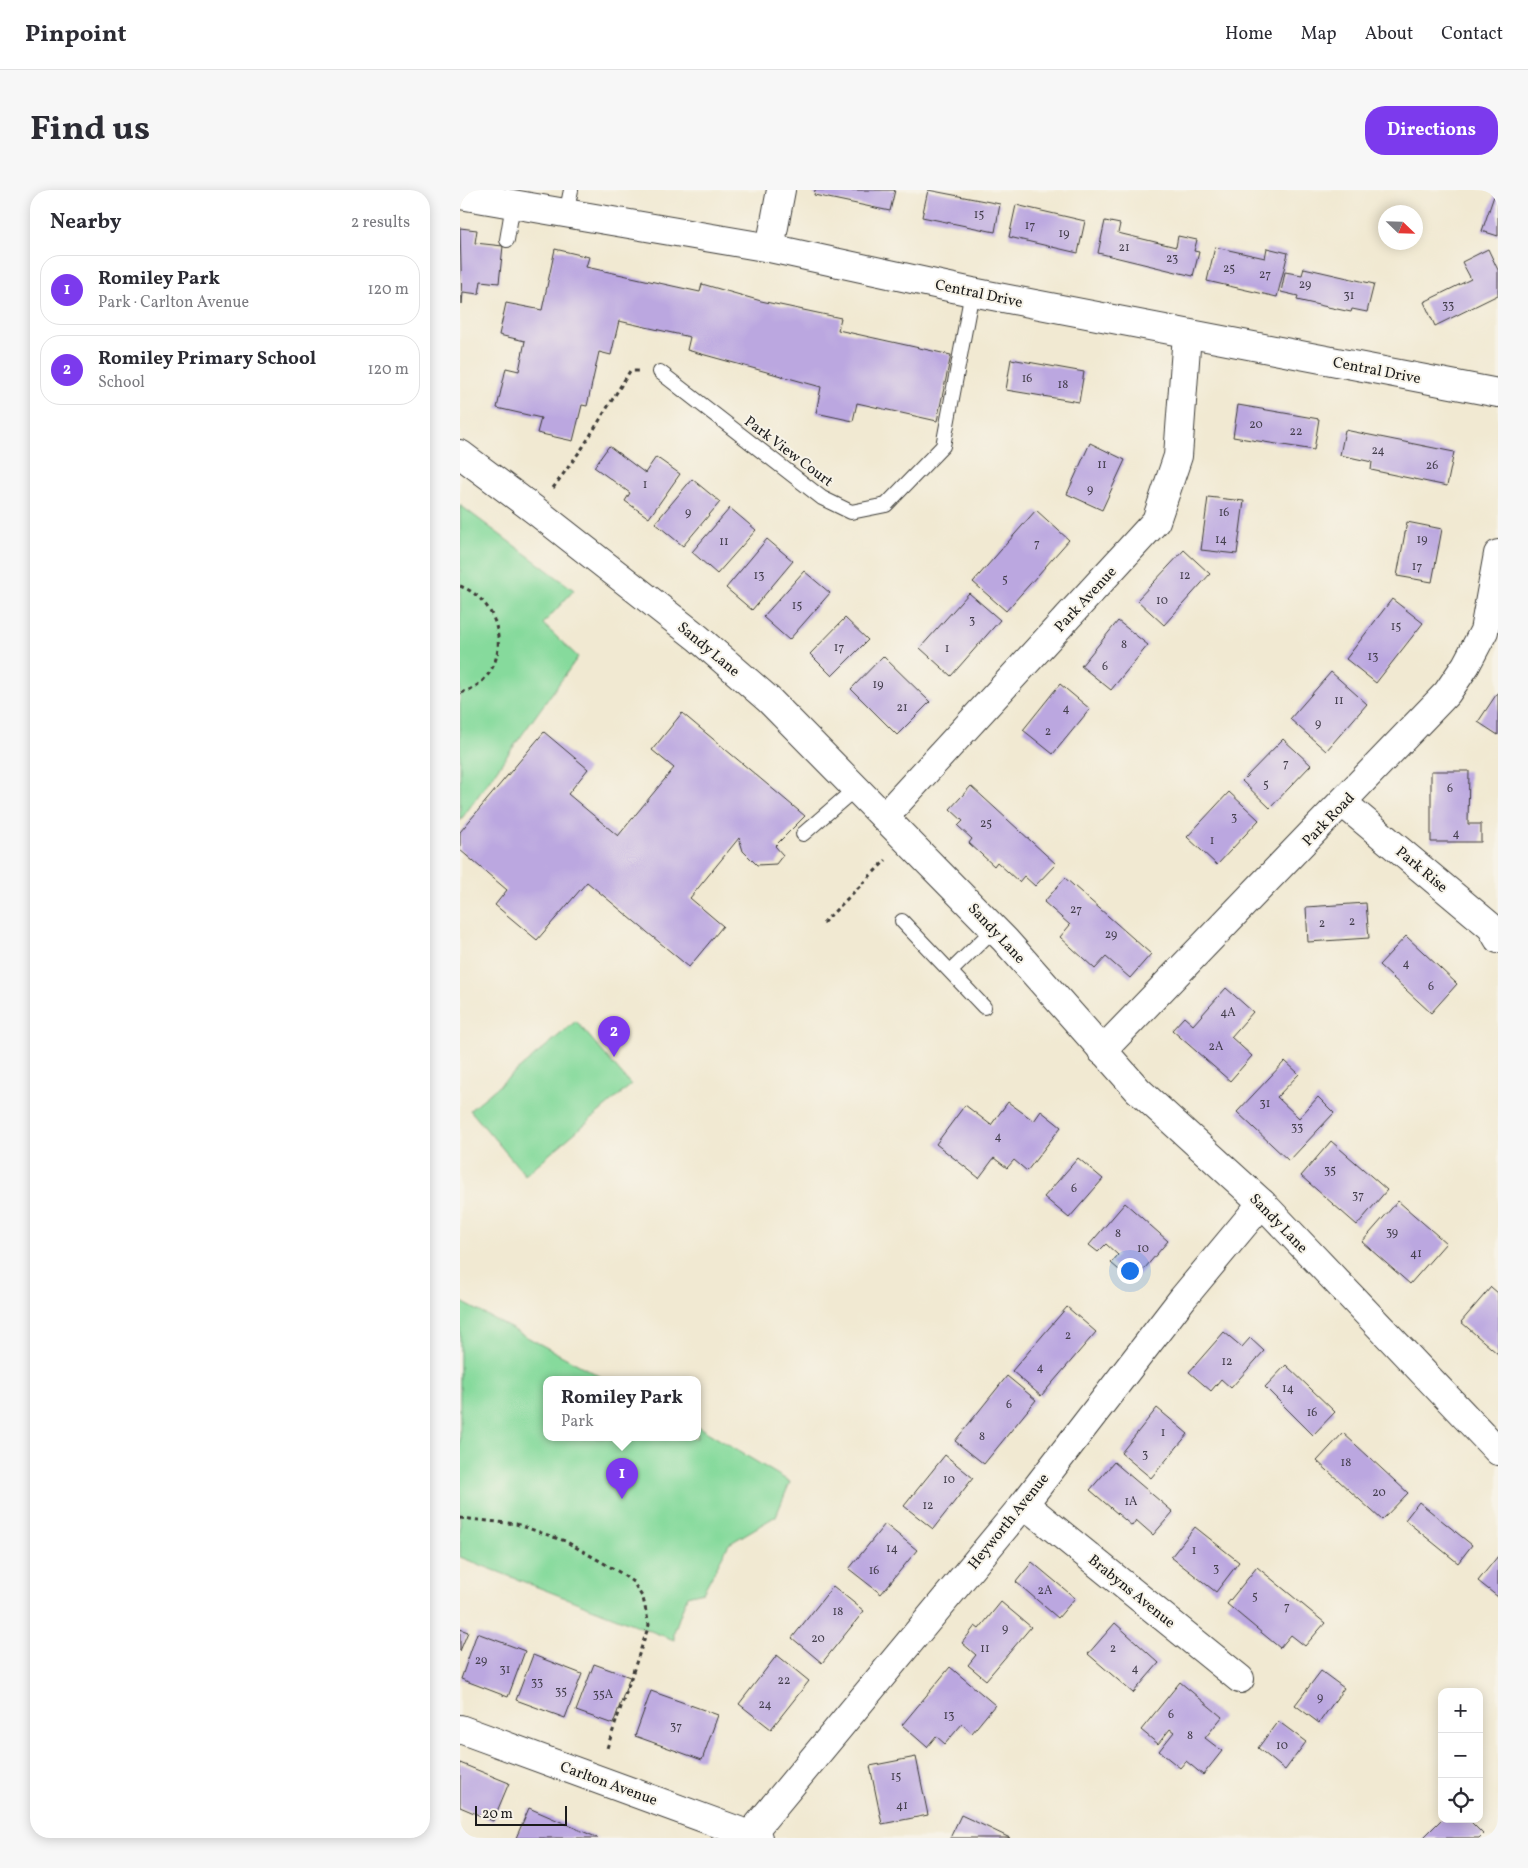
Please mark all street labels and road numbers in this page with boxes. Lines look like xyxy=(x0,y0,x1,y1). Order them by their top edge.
street label: Central Drive xyxy=(933,275,1024,314)
street label: Central Drive xyxy=(1331,353,1422,390)
street label: Park View Court xyxy=(739,412,837,493)
street label: Park Avenue xyxy=(1050,563,1122,637)
street label: Sandy Lane xyxy=(672,618,744,683)
street label: Park Road xyxy=(1298,788,1360,852)
street label: Park Rise xyxy=(1391,842,1452,898)
street label: Sandy Lane xyxy=(962,899,1029,969)
street label: Sandy Lane xyxy=(1244,1189,1312,1259)
street label: Heyworth Avenue xyxy=(964,1469,1055,1575)
street label: Brabyns Avenue xyxy=(1083,1550,1179,1634)
street label: Carlton Avenue xyxy=(557,1757,660,1812)

